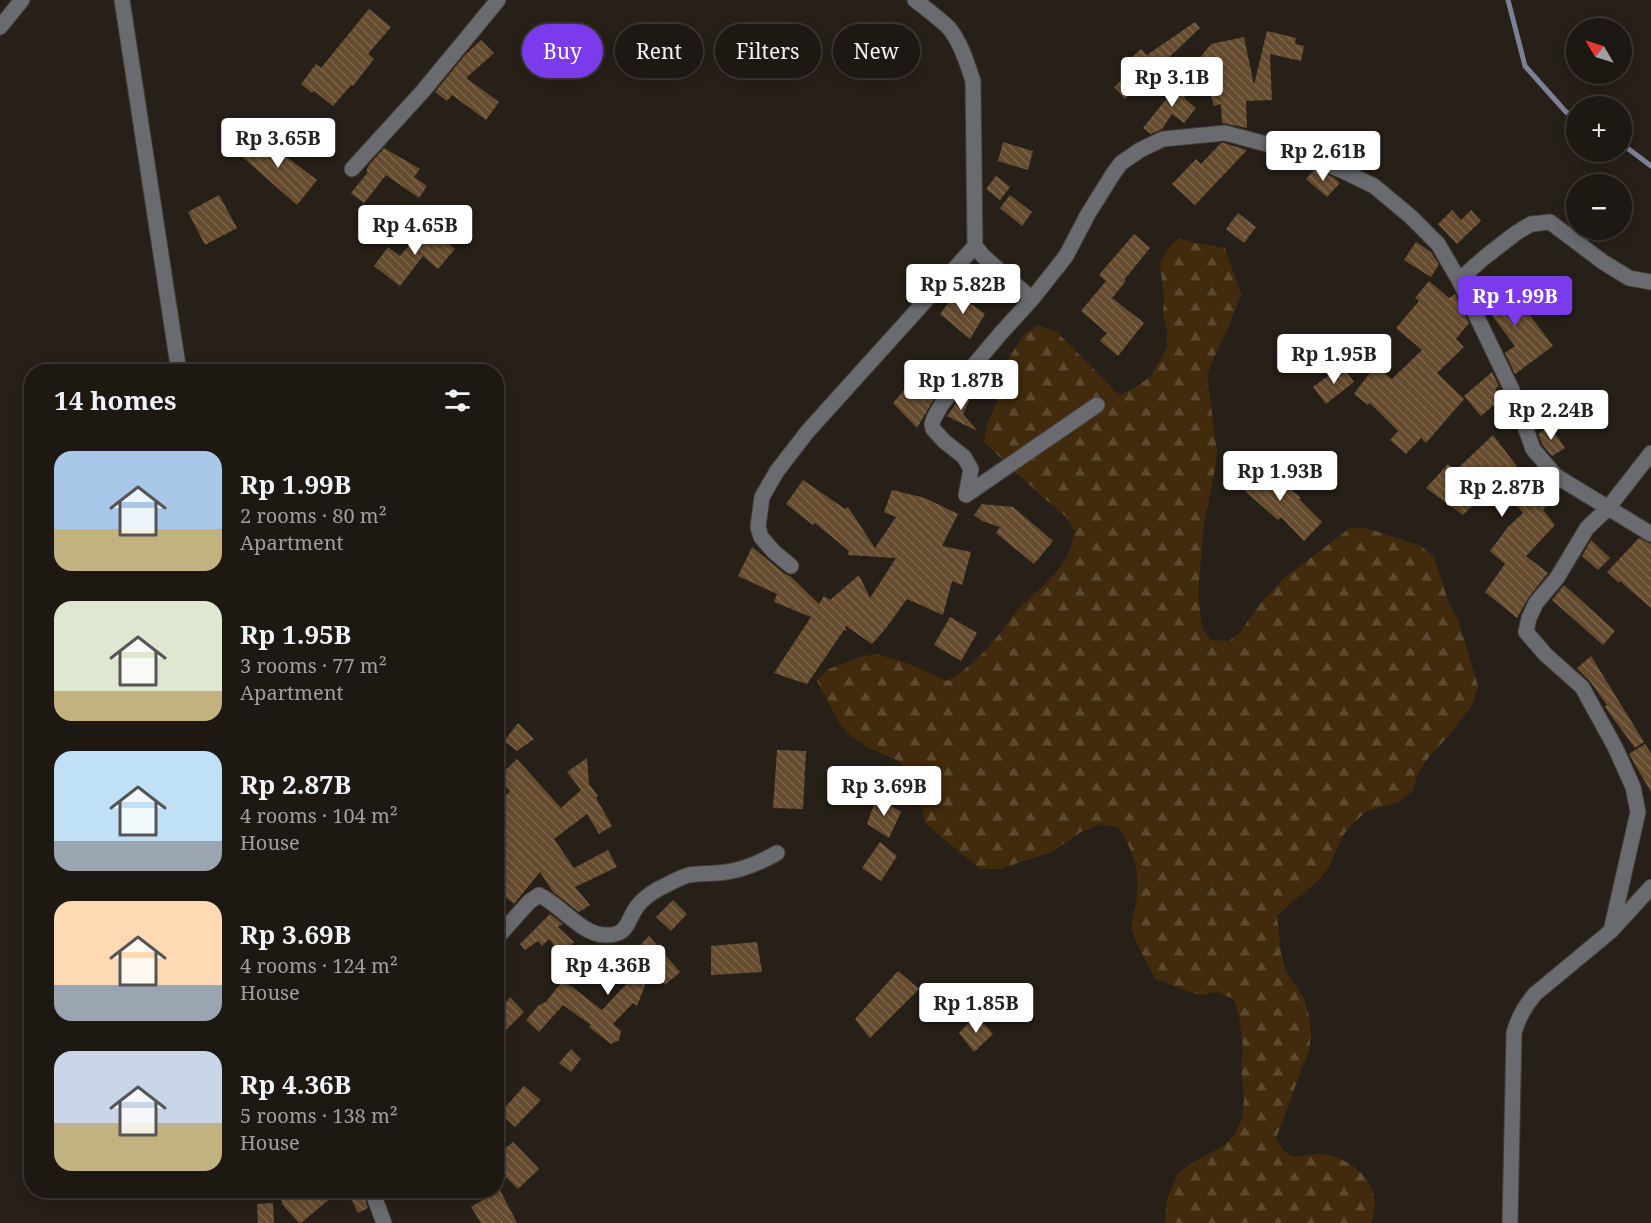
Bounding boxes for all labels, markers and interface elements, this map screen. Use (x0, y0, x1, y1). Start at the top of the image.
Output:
north arrow (1566, 18, 1632, 84)
map controls (1566, 18, 1632, 240)
chip: Buy (522, 24, 603, 78)
chip: Rent (615, 24, 703, 78)
chip: Filters (715, 24, 821, 78)
chip: New (833, 24, 920, 78)
pin: Rp 3.1B (1117, 57, 1227, 108)
text: Rp 3.1B (1135, 63, 1209, 90)
button: + (1566, 96, 1632, 162)
pin: Rp 3.65B (216, 118, 340, 169)
text: Rp 3.65B (235, 124, 321, 151)
pin: Rp 2.61B (1261, 131, 1385, 182)
text: Rp 2.61B (1280, 137, 1366, 164)
button: − (1566, 174, 1632, 240)
pin: Rp 4.65B (353, 205, 477, 256)
text: Rp 4.65B (372, 211, 458, 238)
pin: Rp 5.82B (901, 264, 1025, 315)
text: Rp 5.82B (920, 270, 1006, 297)
pin: Rp 1.99B (1453, 276, 1577, 327)
text: Rp 1.99B (1472, 282, 1558, 309)
pin: Rp 1.95B (1272, 334, 1396, 385)
text: Rp 1.95B (1291, 340, 1377, 367)
pin: Rp 1.87B (899, 360, 1023, 411)
text: Rp 1.87B (918, 366, 1004, 393)
text: 14 homes (54, 382, 176, 418)
icon: filters (441, 384, 474, 417)
pin: Rp 2.24B (1489, 390, 1613, 441)
text: Rp 2.24B (1508, 396, 1594, 423)
pin: Rp 1.93B (1218, 451, 1342, 502)
text: Rp 1.93B (1237, 457, 1323, 484)
text: Rp 1.99B (240, 466, 351, 502)
pin: Rp 2.87B (1440, 467, 1564, 518)
text: Rp 2.87B (1459, 473, 1545, 500)
icon: home (102, 475, 174, 547)
text: 2 rooms · 80 m² (240, 502, 387, 529)
text: Apartment (240, 529, 344, 556)
text: Rp 1.95B (240, 616, 351, 652)
icon: home (102, 625, 174, 697)
text: 3 rooms · 77 m² (240, 652, 387, 679)
text: Apartment (240, 679, 344, 706)
text: Rp 2.87B (240, 766, 351, 802)
pin: Rp 3.69B (822, 766, 946, 817)
text: Rp 3.69B (841, 772, 927, 799)
icon: home (102, 775, 174, 847)
text: 4 rooms · 104 m² (240, 802, 398, 829)
text: House (240, 829, 300, 856)
text: Rp 3.69B (240, 916, 351, 952)
icon: home (102, 925, 174, 997)
pin: Rp 4.36B (546, 945, 670, 996)
text: Rp 4.36B (565, 951, 651, 978)
text: 4 rooms · 124 m² (240, 952, 398, 979)
text: House (240, 979, 300, 1006)
pin: Rp 1.85B (914, 983, 1038, 1034)
text: Rp 1.85B (933, 989, 1019, 1016)
text: Rp 4.36B (240, 1066, 351, 1102)
icon: home (102, 1075, 174, 1147)
text: 5 rooms · 138 m² (240, 1102, 398, 1129)
text: House (240, 1129, 300, 1156)

